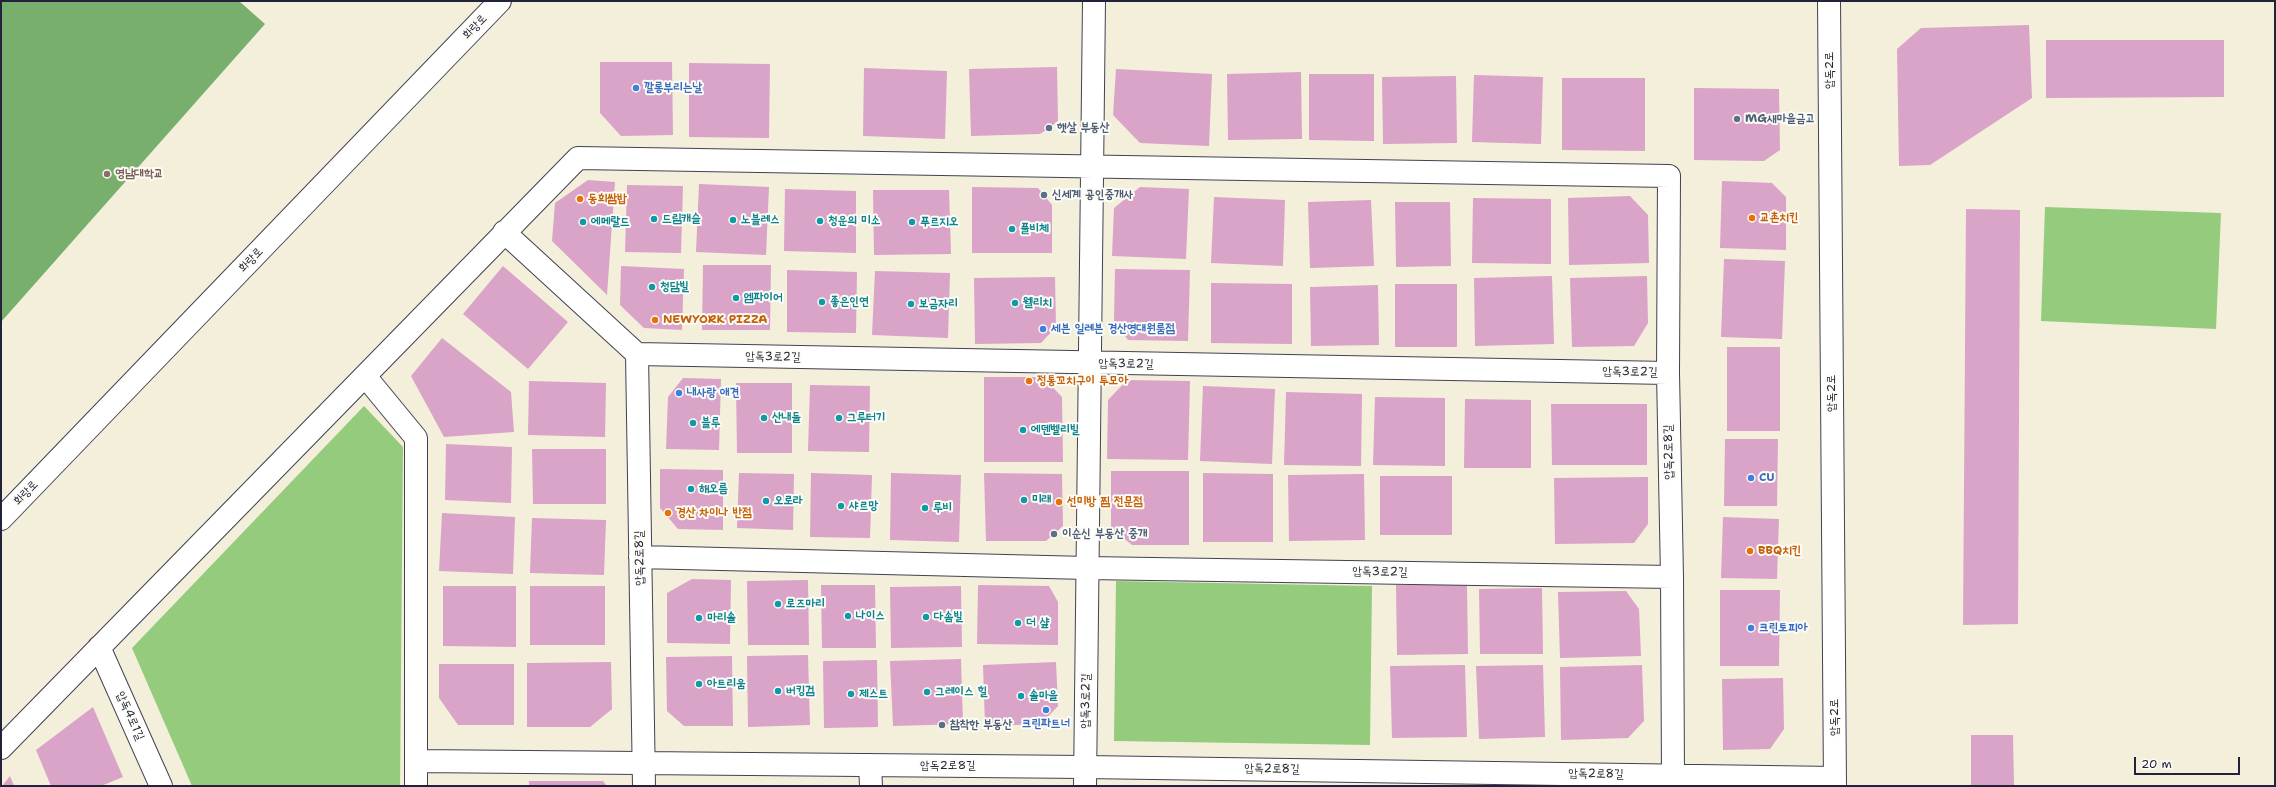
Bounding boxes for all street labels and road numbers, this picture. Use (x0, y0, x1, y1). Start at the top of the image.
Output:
street label: 화랑로 (460, 12, 490, 42)
street label: 압독2로 (1823, 51, 1837, 89)
street label: 화랑로 (236, 245, 266, 275)
street label: 압독3로2길 (745, 349, 801, 365)
street label: 압독3로2길 (1098, 356, 1154, 372)
street label: 압독3로2길 (1602, 364, 1658, 380)
street label: 압독2로 (1825, 374, 1839, 412)
street label: 압독2로8길 (1661, 424, 1677, 480)
street label: 화랑로 (11, 478, 41, 508)
street label: 압독2로8길 (632, 530, 648, 586)
street label: 압독3로2길 (1352, 564, 1408, 580)
street label: 압독3로2길 (1078, 673, 1094, 729)
street label: 압독4로1길 (113, 689, 147, 743)
street label: 압독2로 (1828, 698, 1842, 736)
street label: 압독2로8길 (920, 759, 976, 773)
street label: 압독2로8길 (1244, 761, 1300, 777)
street label: 압독2로8길 (1568, 766, 1624, 782)

